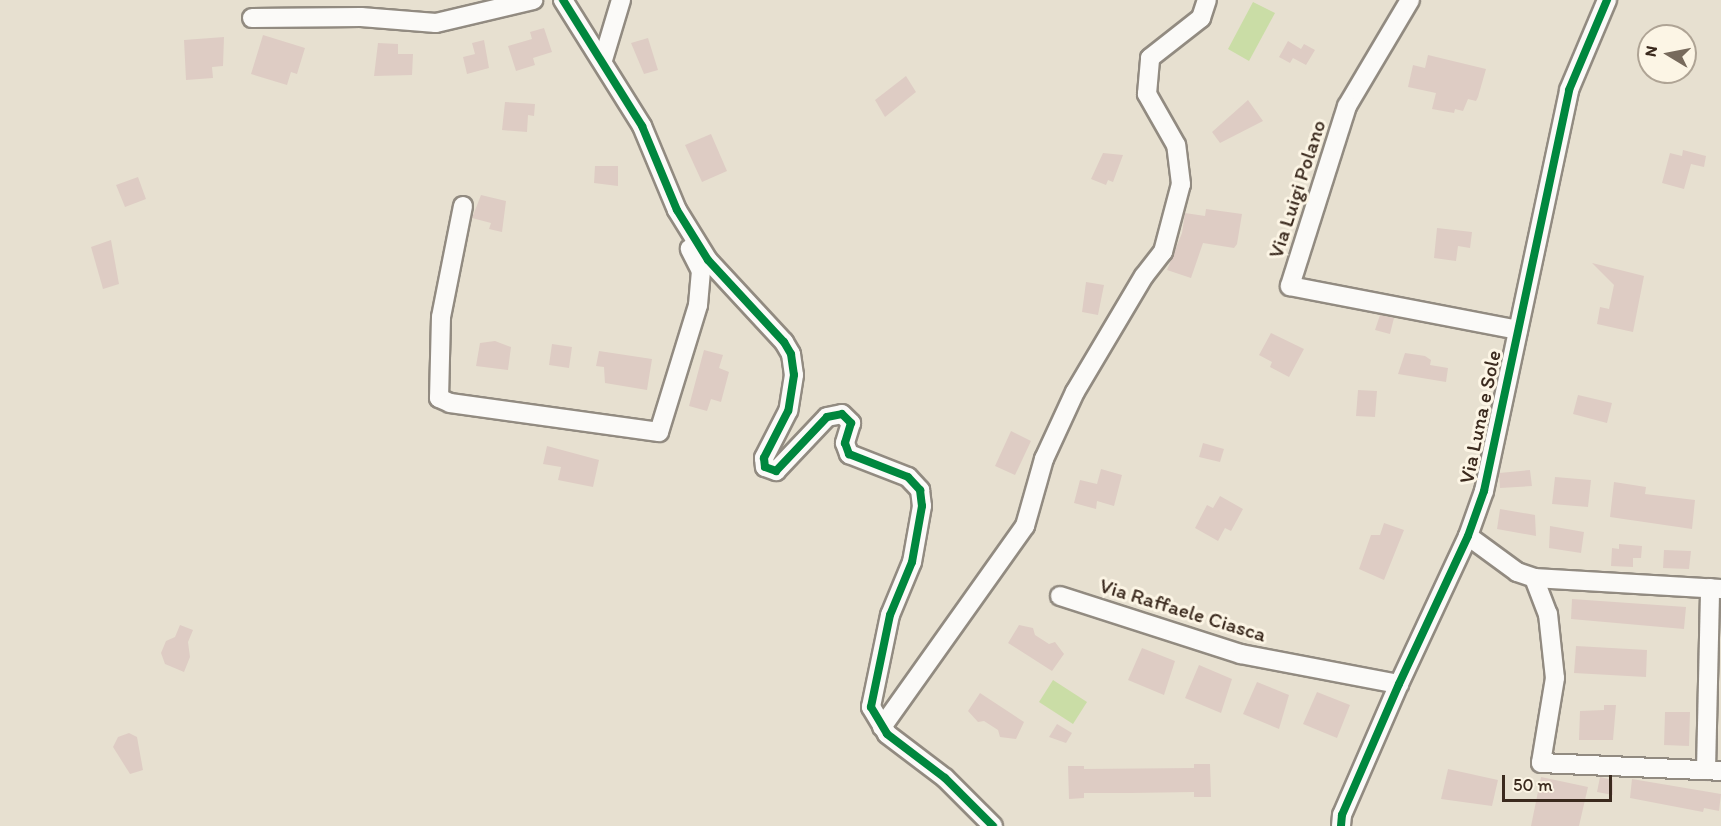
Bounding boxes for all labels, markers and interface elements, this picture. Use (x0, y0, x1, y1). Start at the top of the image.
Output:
north arrow (1637, 24, 1697, 84)
text: N (1640, 44, 1661, 58)
street label: Via Luigi Polano (1263, 118, 1331, 260)
street label: Via Luna e Sole (1454, 348, 1506, 486)
street label: Via Raffaele Ciasca (1097, 573, 1269, 647)
scale bar (1505, 763, 1614, 801)
text: 50 m (1513, 774, 1553, 796)

